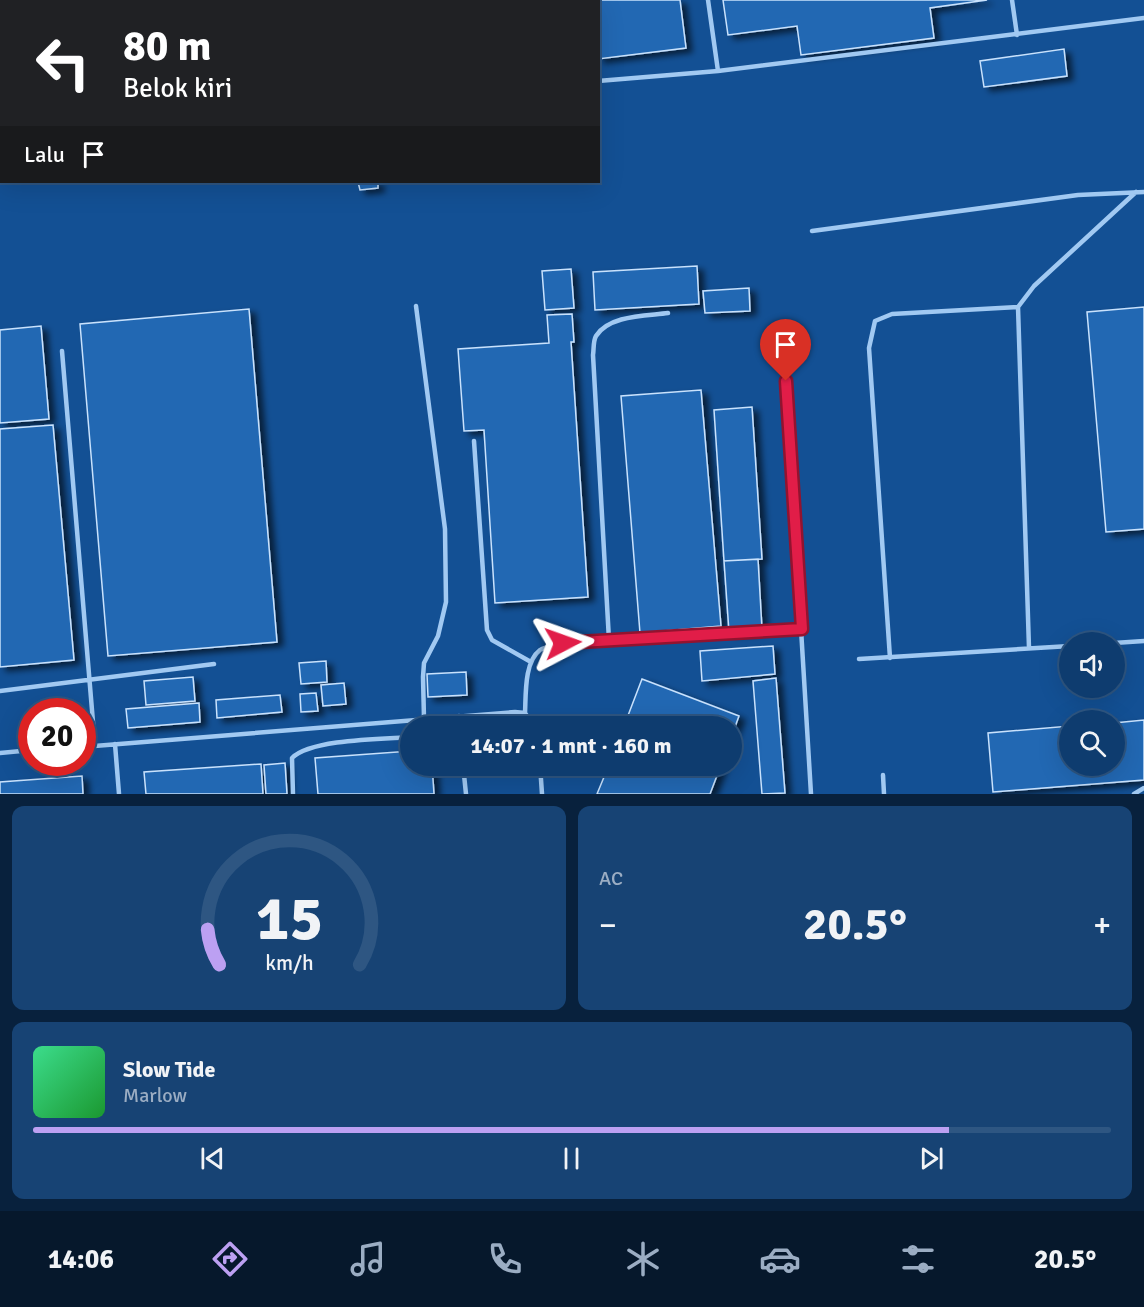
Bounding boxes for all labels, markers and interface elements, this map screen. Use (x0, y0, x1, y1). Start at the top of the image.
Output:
text: 80 m (123, 21, 212, 72)
icon: left (24, 24, 102, 102)
text: Belok kiri (123, 72, 232, 105)
icon: arrive (77, 138, 110, 171)
text: Lalu (24, 141, 65, 168)
pin (760, 319, 811, 381)
icon: arrive (769, 328, 802, 361)
position arrow (531, 611, 595, 675)
map controls (1059, 632, 1125, 776)
button: sound (1059, 632, 1125, 698)
speed limit sign: 20 (18, 698, 96, 776)
button: search (1059, 710, 1125, 776)
text: 14:07 · 1 mnt · 160 m (471, 732, 671, 759)
text: AC (599, 866, 623, 891)
text: 15 (255, 880, 323, 957)
text: 20.5° (803, 897, 907, 952)
text: − (599, 905, 617, 946)
text: + (1093, 905, 1111, 946)
text: km/h (265, 950, 313, 976)
text: Slow Tide (123, 1056, 215, 1083)
text: Marlow (123, 1083, 187, 1108)
icon: previous (196, 1142, 229, 1175)
icon: pause (555, 1142, 588, 1175)
icon: next (915, 1142, 948, 1175)
icon: directions (209, 1238, 251, 1280)
icon: music (347, 1238, 389, 1280)
icon: phone (484, 1238, 526, 1280)
icon: climate (622, 1238, 664, 1280)
icon: car (759, 1238, 801, 1280)
icon: filters (897, 1238, 939, 1280)
text: 14:06 (48, 1243, 114, 1276)
text: 20.5° (1034, 1243, 1096, 1276)

